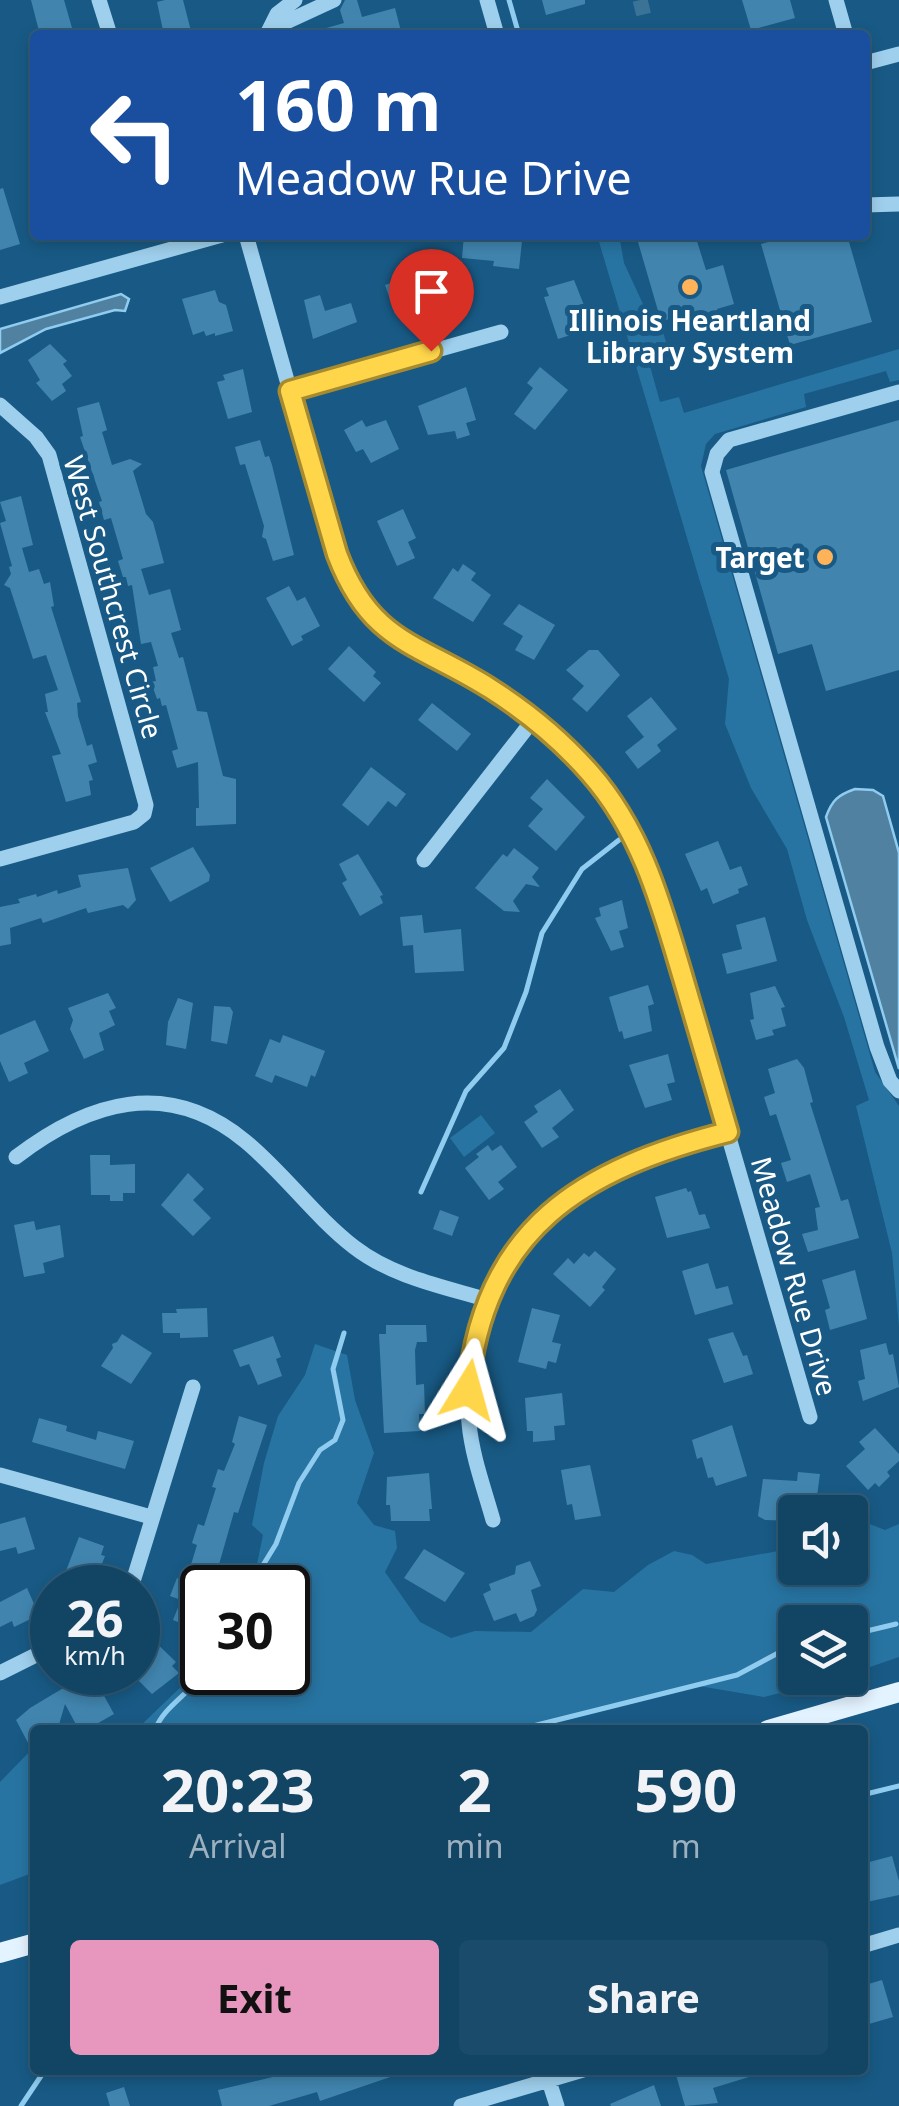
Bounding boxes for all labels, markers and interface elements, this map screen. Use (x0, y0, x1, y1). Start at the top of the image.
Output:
text: 160 m (235, 56, 442, 152)
icon: left (70, 70, 200, 200)
text: Meadow Rue Drive (235, 147, 632, 208)
pin (389, 249, 474, 352)
icon: arrive (404, 264, 459, 319)
marker: Illinois Heartland Library System (679, 276, 701, 298)
place label: Illinois Heartland Library System (569, 301, 811, 371)
street label: West Southcrest Circle (55, 451, 173, 743)
place label: Target (716, 538, 805, 576)
marker: Target (814, 546, 836, 568)
street label: Meadow Rue Drive (743, 1152, 847, 1400)
position arrow (416, 1338, 520, 1442)
map controls (778, 1495, 868, 1695)
button: sound (778, 1495, 868, 1585)
speed limit sign: 30 (180, 1565, 310, 1695)
text: 26 (66, 1584, 124, 1652)
button: layers (778, 1605, 868, 1695)
text: km/h (64, 1638, 126, 1672)
text: 20:23 (161, 1748, 315, 1830)
text: 2 (457, 1748, 492, 1830)
text: 590 (634, 1748, 737, 1830)
text: Arrival (189, 1824, 287, 1867)
text: min (446, 1824, 504, 1867)
text: m (671, 1824, 701, 1867)
button: Exit (70, 1940, 439, 2055)
button: Share (459, 1940, 828, 2055)

